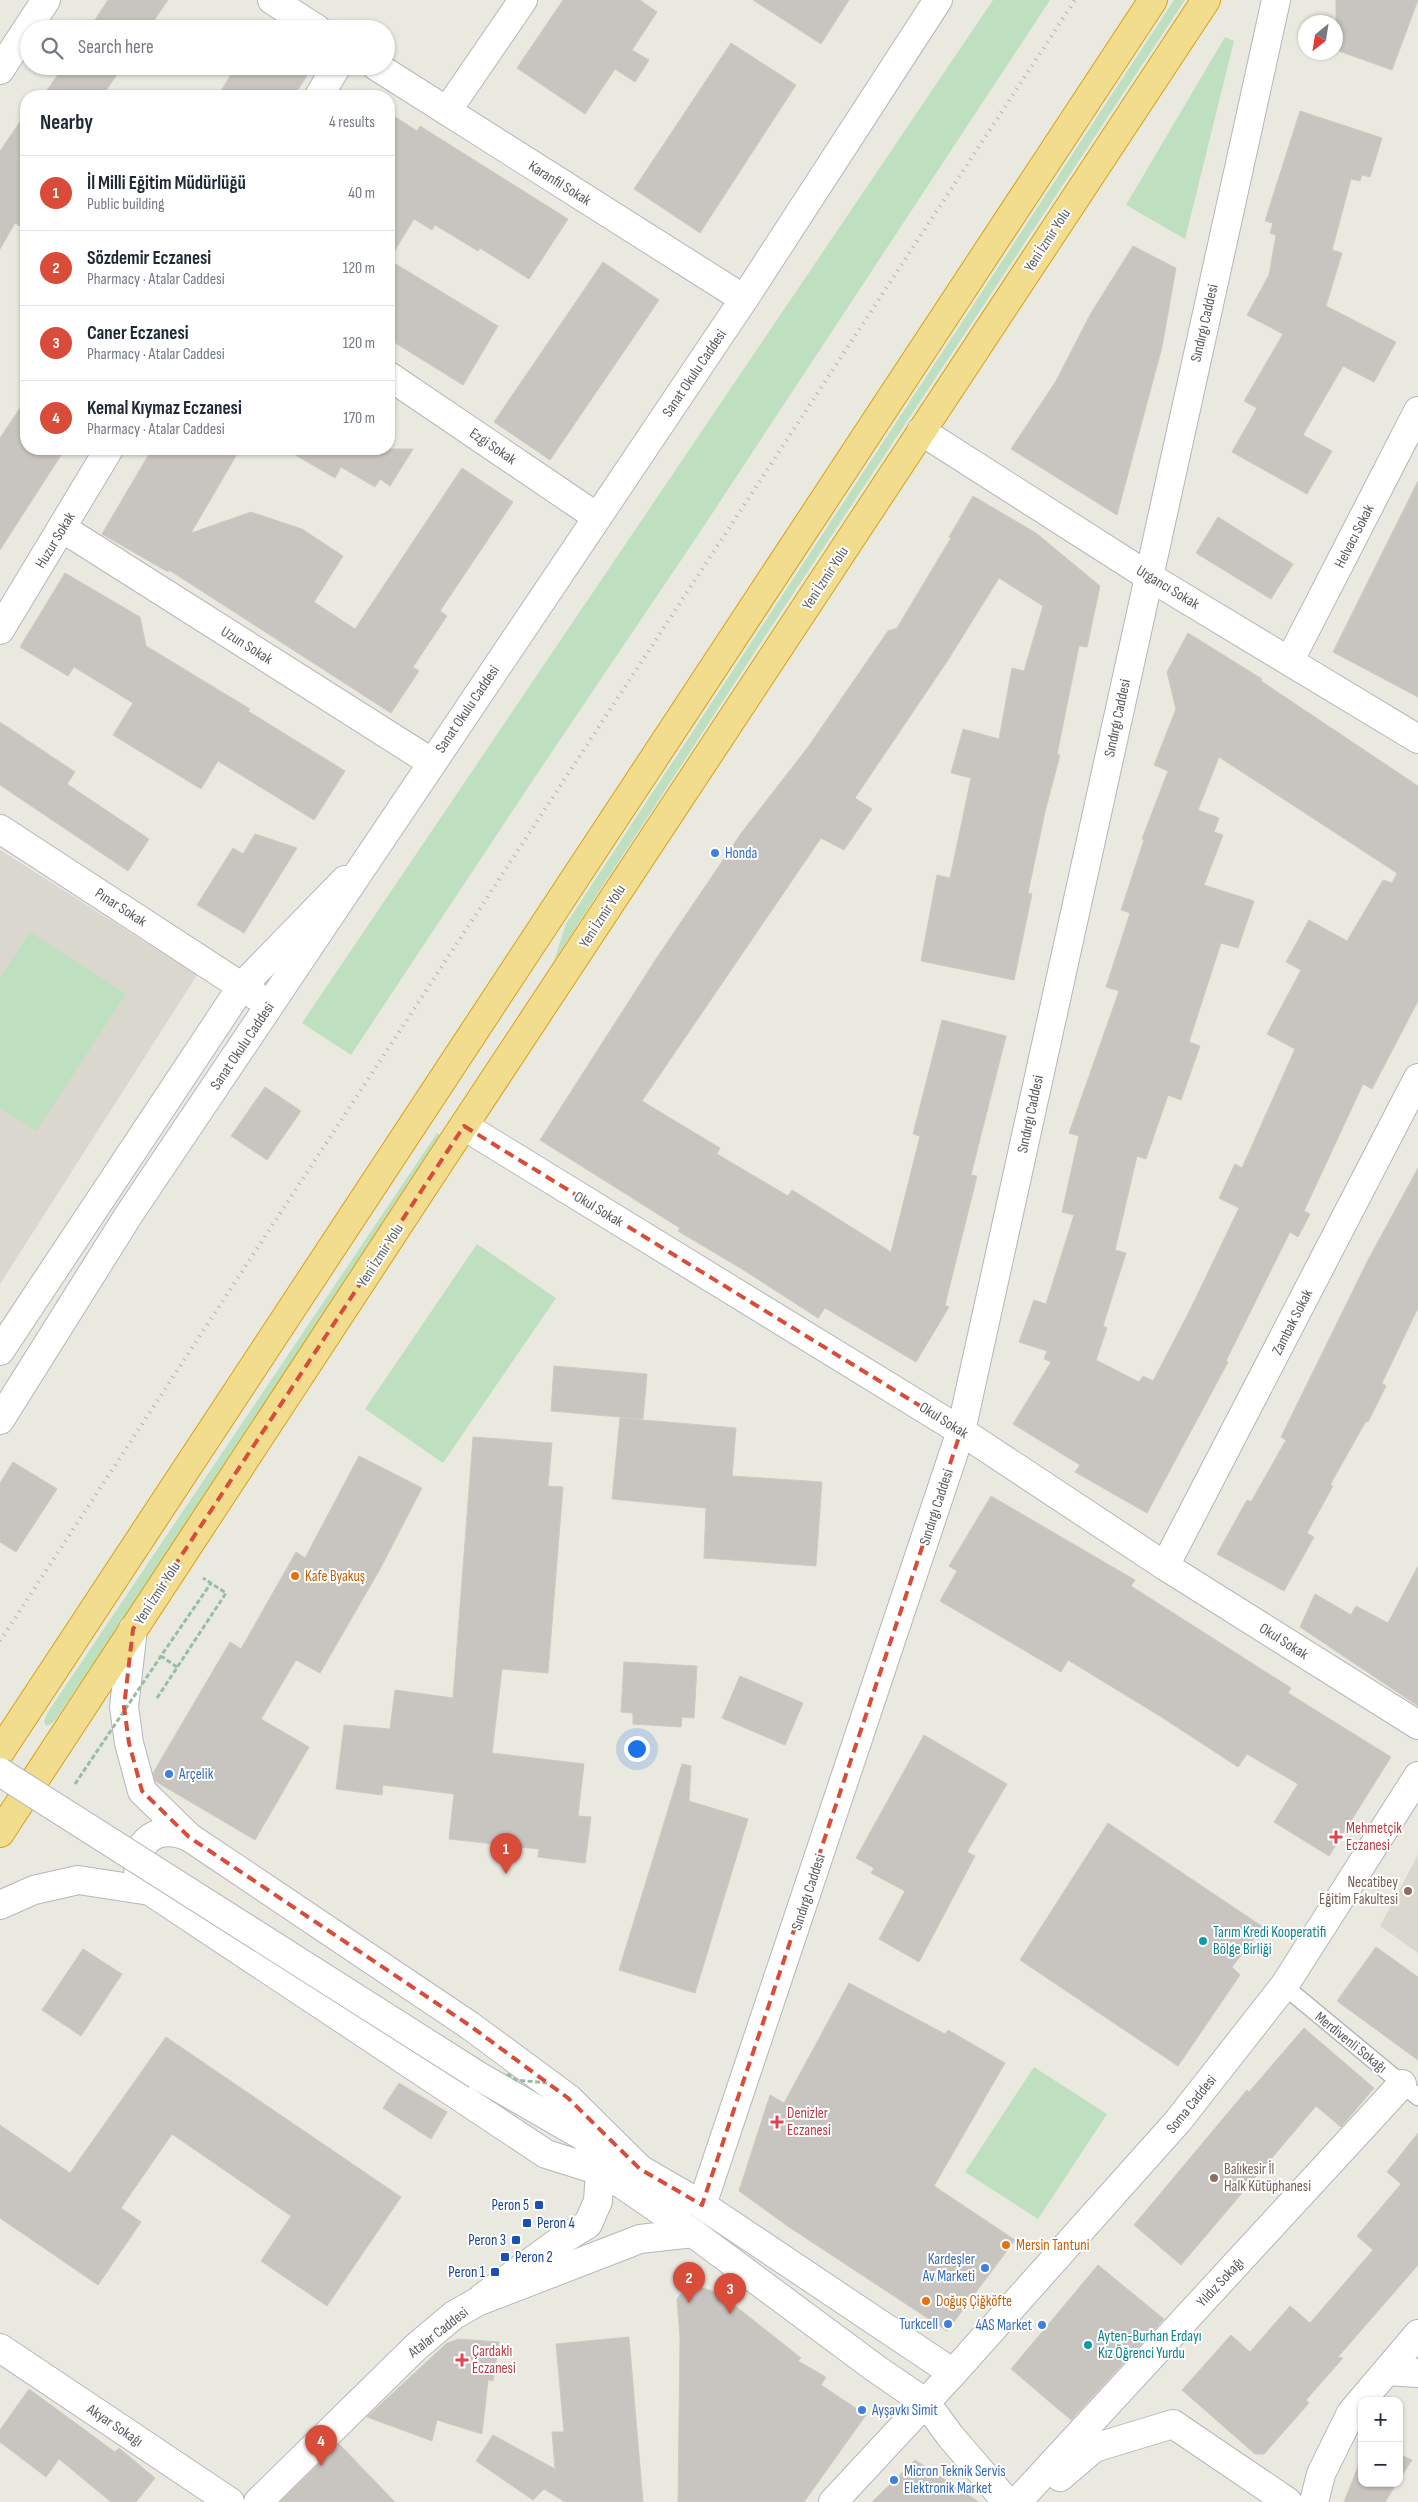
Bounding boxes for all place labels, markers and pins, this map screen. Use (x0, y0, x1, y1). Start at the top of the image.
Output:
place label: Honda (725, 844, 758, 863)
marker: Honda (709, 847, 721, 859)
place label: Kafe Byakuş (305, 1567, 365, 1586)
marker: Kafe Byakuş (289, 1570, 301, 1582)
place label: Arçelik (178, 1765, 214, 1784)
marker: Arçelik (163, 1768, 175, 1780)
place label: Mehmetçik Eczanesi (1346, 1819, 1402, 1855)
marker: Mehmetçik Eczanesi (1330, 1831, 1342, 1843)
pin: 1 (490, 1833, 522, 1874)
place label: Necatibey Eğitim Fakultesi (1319, 1873, 1398, 1909)
marker: Necatibey Eğitim Fakultesi (1402, 1885, 1414, 1897)
place label: Tarım Kredi Kooperatifi Bölge Birliği (1213, 1923, 1326, 1959)
marker: Tarım Kredi Kooperatifi Bölge Birliği (1197, 1935, 1209, 1947)
place label: Denizler Eczanesi (787, 2104, 831, 2140)
marker: Denizler Eczanesi (771, 2116, 783, 2128)
place label: Balıkesir İl Halk Kütüphanesi (1224, 2160, 1311, 2196)
marker: Balıkesir İl Halk Kütüphanesi (1208, 2172, 1220, 2184)
place label: Peron 5 (492, 2196, 529, 2215)
marker: Peron 5 (533, 2199, 545, 2211)
place label: Peron 4 (537, 2214, 575, 2233)
marker: Peron 4 (521, 2217, 533, 2229)
place label: Peron 3 (468, 2231, 506, 2250)
marker: Peron 3 (510, 2234, 522, 2246)
place label: Mersin Tantuni (1016, 2236, 1090, 2255)
marker: Mersin Tantuni (1000, 2239, 1012, 2251)
place label: Peron 2 (515, 2248, 553, 2267)
place label: Kardeşler Av Marketi (922, 2250, 976, 2286)
marker: Peron 2 (499, 2251, 511, 2263)
pin: 2 (673, 2262, 705, 2303)
marker: Kardeşler Av Marketi (979, 2262, 991, 2274)
place label: Peron 1 (448, 2263, 486, 2282)
marker: Peron 1 (489, 2266, 501, 2278)
pin: 3 (714, 2273, 746, 2314)
place label: Doğuş Çiğköfte (936, 2292, 1012, 2311)
marker: Doğuş Çiğköfte (920, 2295, 932, 2307)
place label: Turkcell (899, 2315, 938, 2334)
place label: 4AS Market (975, 2316, 1032, 2335)
marker: Turkcell (942, 2318, 954, 2330)
marker: 4AS Market (1036, 2319, 1048, 2331)
place label: Ayten-Burhan Erdayı Kız Öğrenci Yurdu (1097, 2327, 1202, 2363)
marker: Ayten-Burhan Erdayı Kız Öğrenci Yurdu (1082, 2339, 1094, 2351)
place label: Çardaklı Eczanesi (472, 2342, 516, 2378)
marker: Çardaklı Eczanesi (456, 2354, 468, 2366)
place label: Ayşavkı Simit (871, 2401, 938, 2420)
marker: Ayşavkı Simit (856, 2404, 868, 2416)
pin: 4 (305, 2425, 337, 2466)
place label: Micron Teknik Servis Elektronik Market (904, 2462, 1006, 2498)
marker: Micron Teknik Servis Elektronik Market (888, 2474, 900, 2486)

